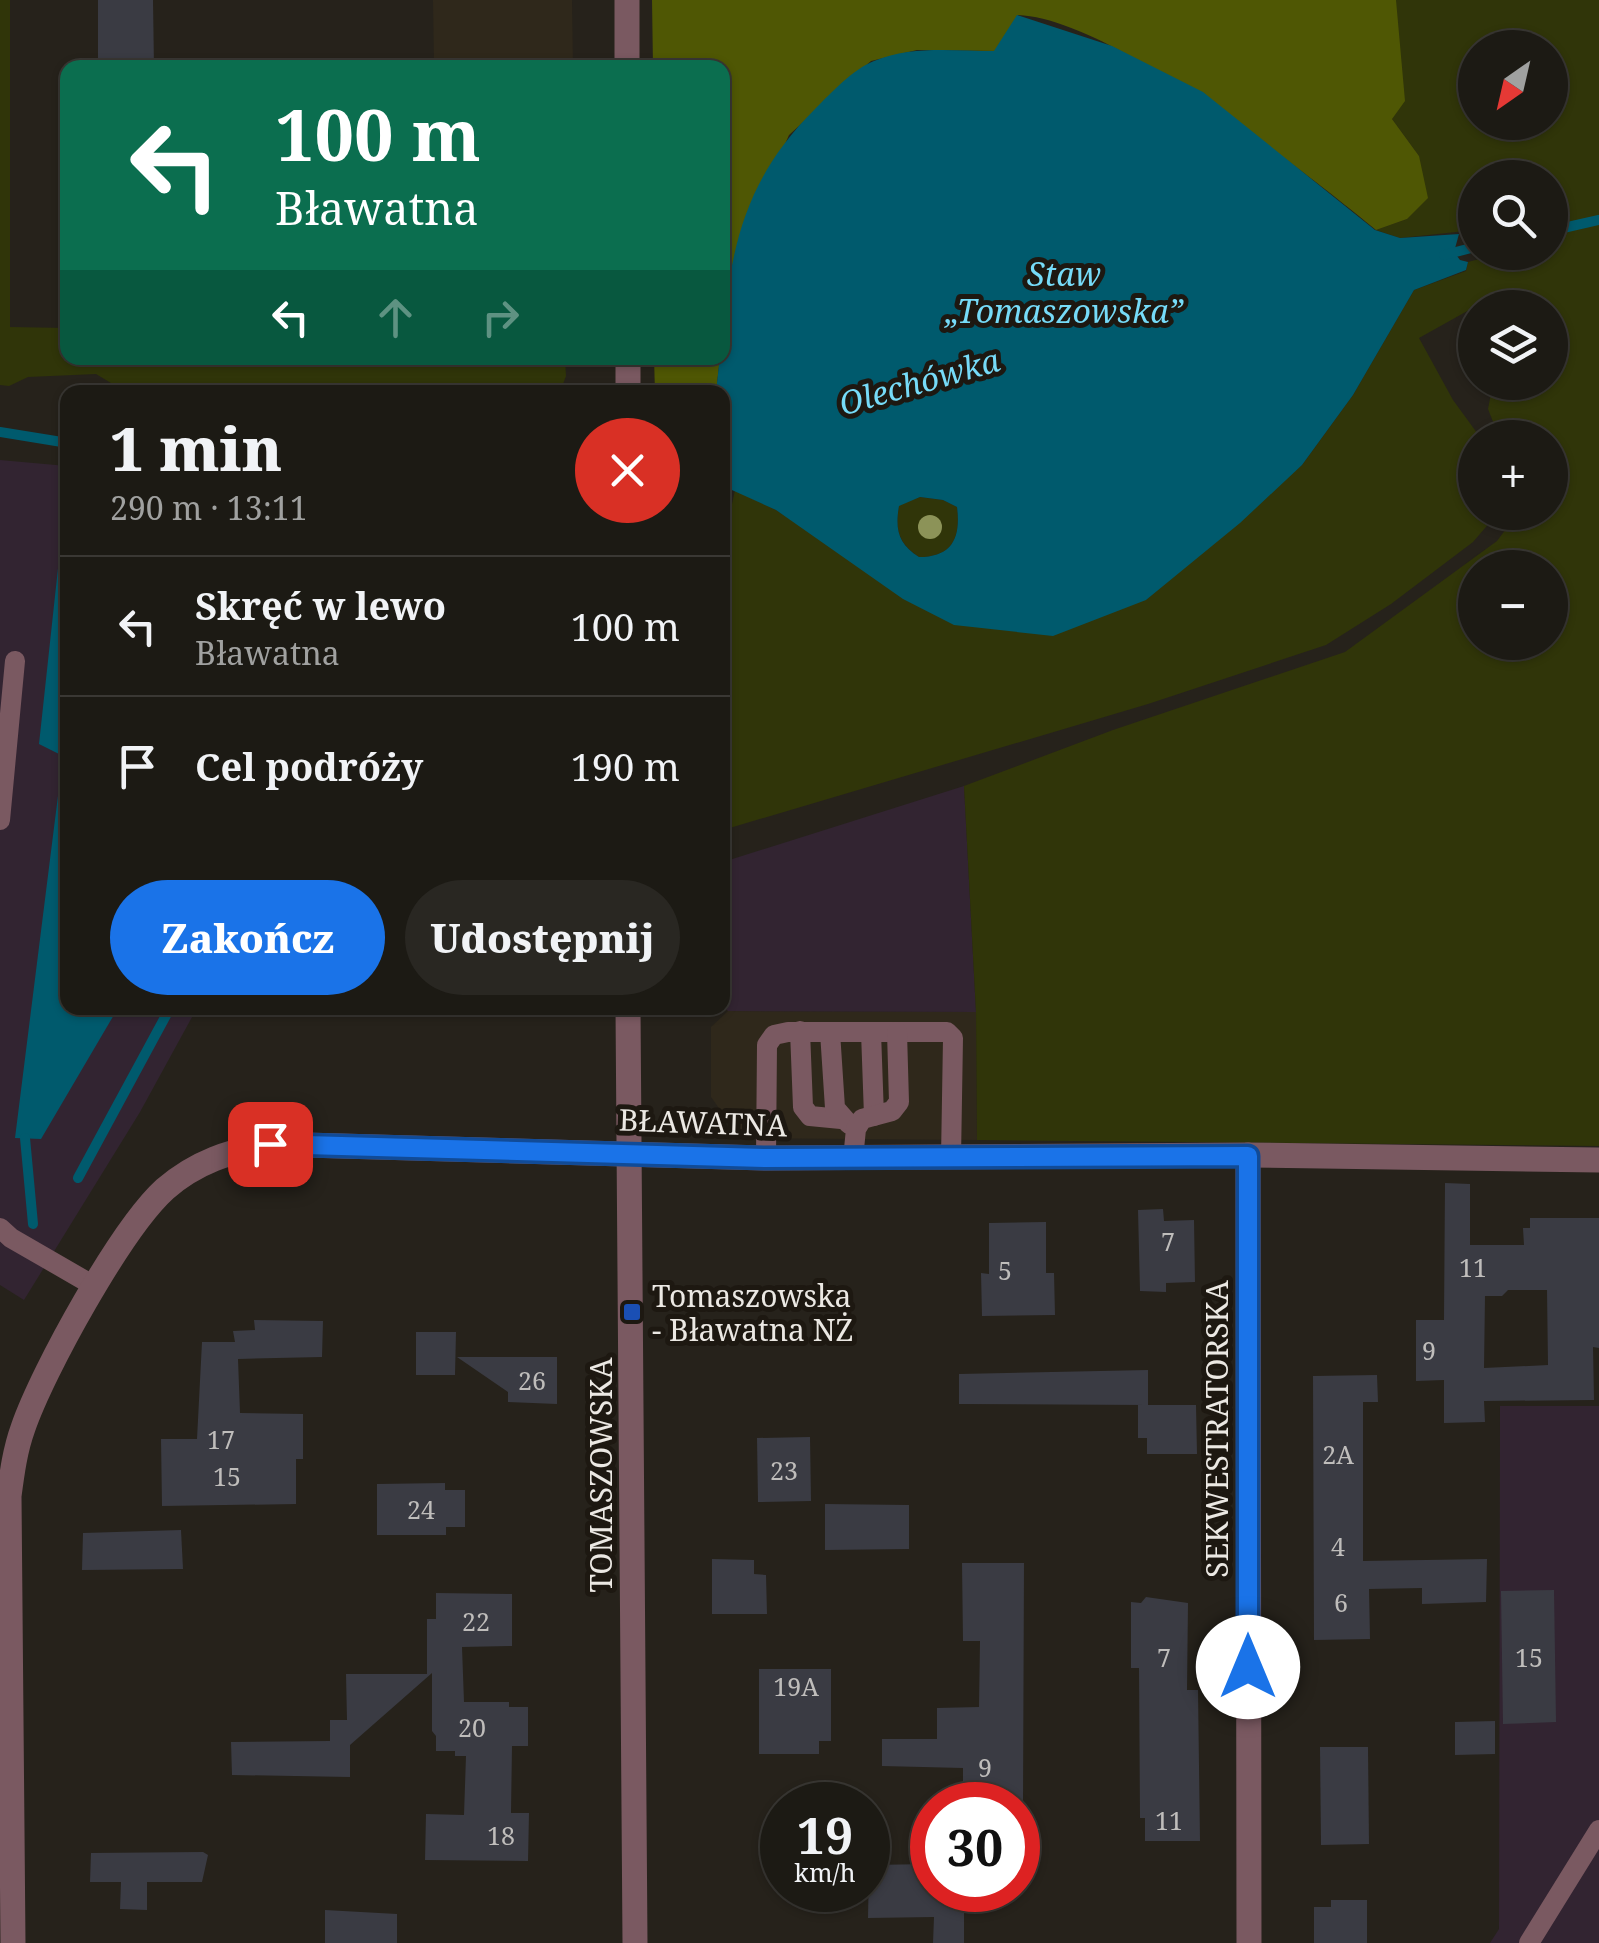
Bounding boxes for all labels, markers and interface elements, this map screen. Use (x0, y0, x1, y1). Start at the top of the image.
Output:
north arrow (1458, 30, 1568, 140)
map controls (1458, 30, 1568, 660)
text: 100 m (275, 86, 481, 182)
icon: left (110, 100, 240, 230)
button: search (1458, 160, 1568, 270)
text: Bławatna (275, 177, 479, 238)
water label: Staw „Tomaszowska” (944, 252, 1184, 332)
icon: left (263, 290, 318, 345)
icon: ahead (368, 290, 423, 345)
icon: right (473, 290, 528, 345)
button: layers (1458, 290, 1568, 400)
water label: Olechówka (834, 337, 1005, 424)
text: 1 min (110, 407, 282, 489)
button: close (575, 418, 680, 523)
button: + (1458, 420, 1568, 530)
text: 290 m · 13:11 (110, 486, 308, 529)
button: − (1458, 550, 1568, 660)
text: Skręć w lewo (195, 579, 446, 631)
icon: left (110, 599, 165, 654)
text: 100 m (570, 600, 680, 652)
text: Bławatna (195, 631, 340, 674)
icon: arrive (110, 739, 165, 794)
text: Cel podróży (195, 740, 423, 792)
text: 190 m (570, 740, 680, 792)
button: Zakończ (110, 880, 385, 995)
button: Udostępnij (405, 880, 680, 995)
street label: BŁAWATNA (618, 1099, 789, 1145)
pin (228, 1102, 313, 1187)
icon: arrive (243, 1117, 298, 1172)
house number: 7 (1161, 1224, 1175, 1258)
house number: 11 (1459, 1250, 1487, 1284)
house number: 5 (998, 1253, 1012, 1287)
place label: Tomaszowska - Bławatna NŻ (652, 1275, 853, 1350)
street label: SEKWESTRATORSKA (1196, 1279, 1237, 1578)
marker: Tomaszowska - Bławatna NŻ (621, 1301, 643, 1323)
house number: 9 (1422, 1333, 1436, 1367)
street label: TOMASZOWSKA (580, 1357, 621, 1592)
house number: 26 (518, 1363, 546, 1397)
house number: 17 (207, 1422, 235, 1456)
house number: 2A (1322, 1437, 1354, 1471)
house number: 23 (770, 1453, 798, 1487)
house number: 15 (213, 1459, 241, 1493)
house number: 24 (407, 1492, 435, 1526)
house number: 4 (1331, 1529, 1345, 1563)
house number: 6 (1334, 1585, 1348, 1619)
house number: 22 (462, 1604, 490, 1638)
position arrow (1196, 1615, 1300, 1719)
house number: 7 (1157, 1640, 1171, 1674)
house number: 15 (1515, 1640, 1543, 1674)
house number: 19A (773, 1669, 819, 1703)
house number: 20 (458, 1710, 486, 1744)
house number: 9 (978, 1750, 992, 1784)
speed limit sign: 30 (910, 1782, 1040, 1912)
text: 19 (797, 1801, 853, 1869)
house number: 11 (1155, 1803, 1183, 1837)
house number: 18 (487, 1818, 515, 1852)
text: km/h (794, 1855, 856, 1889)

